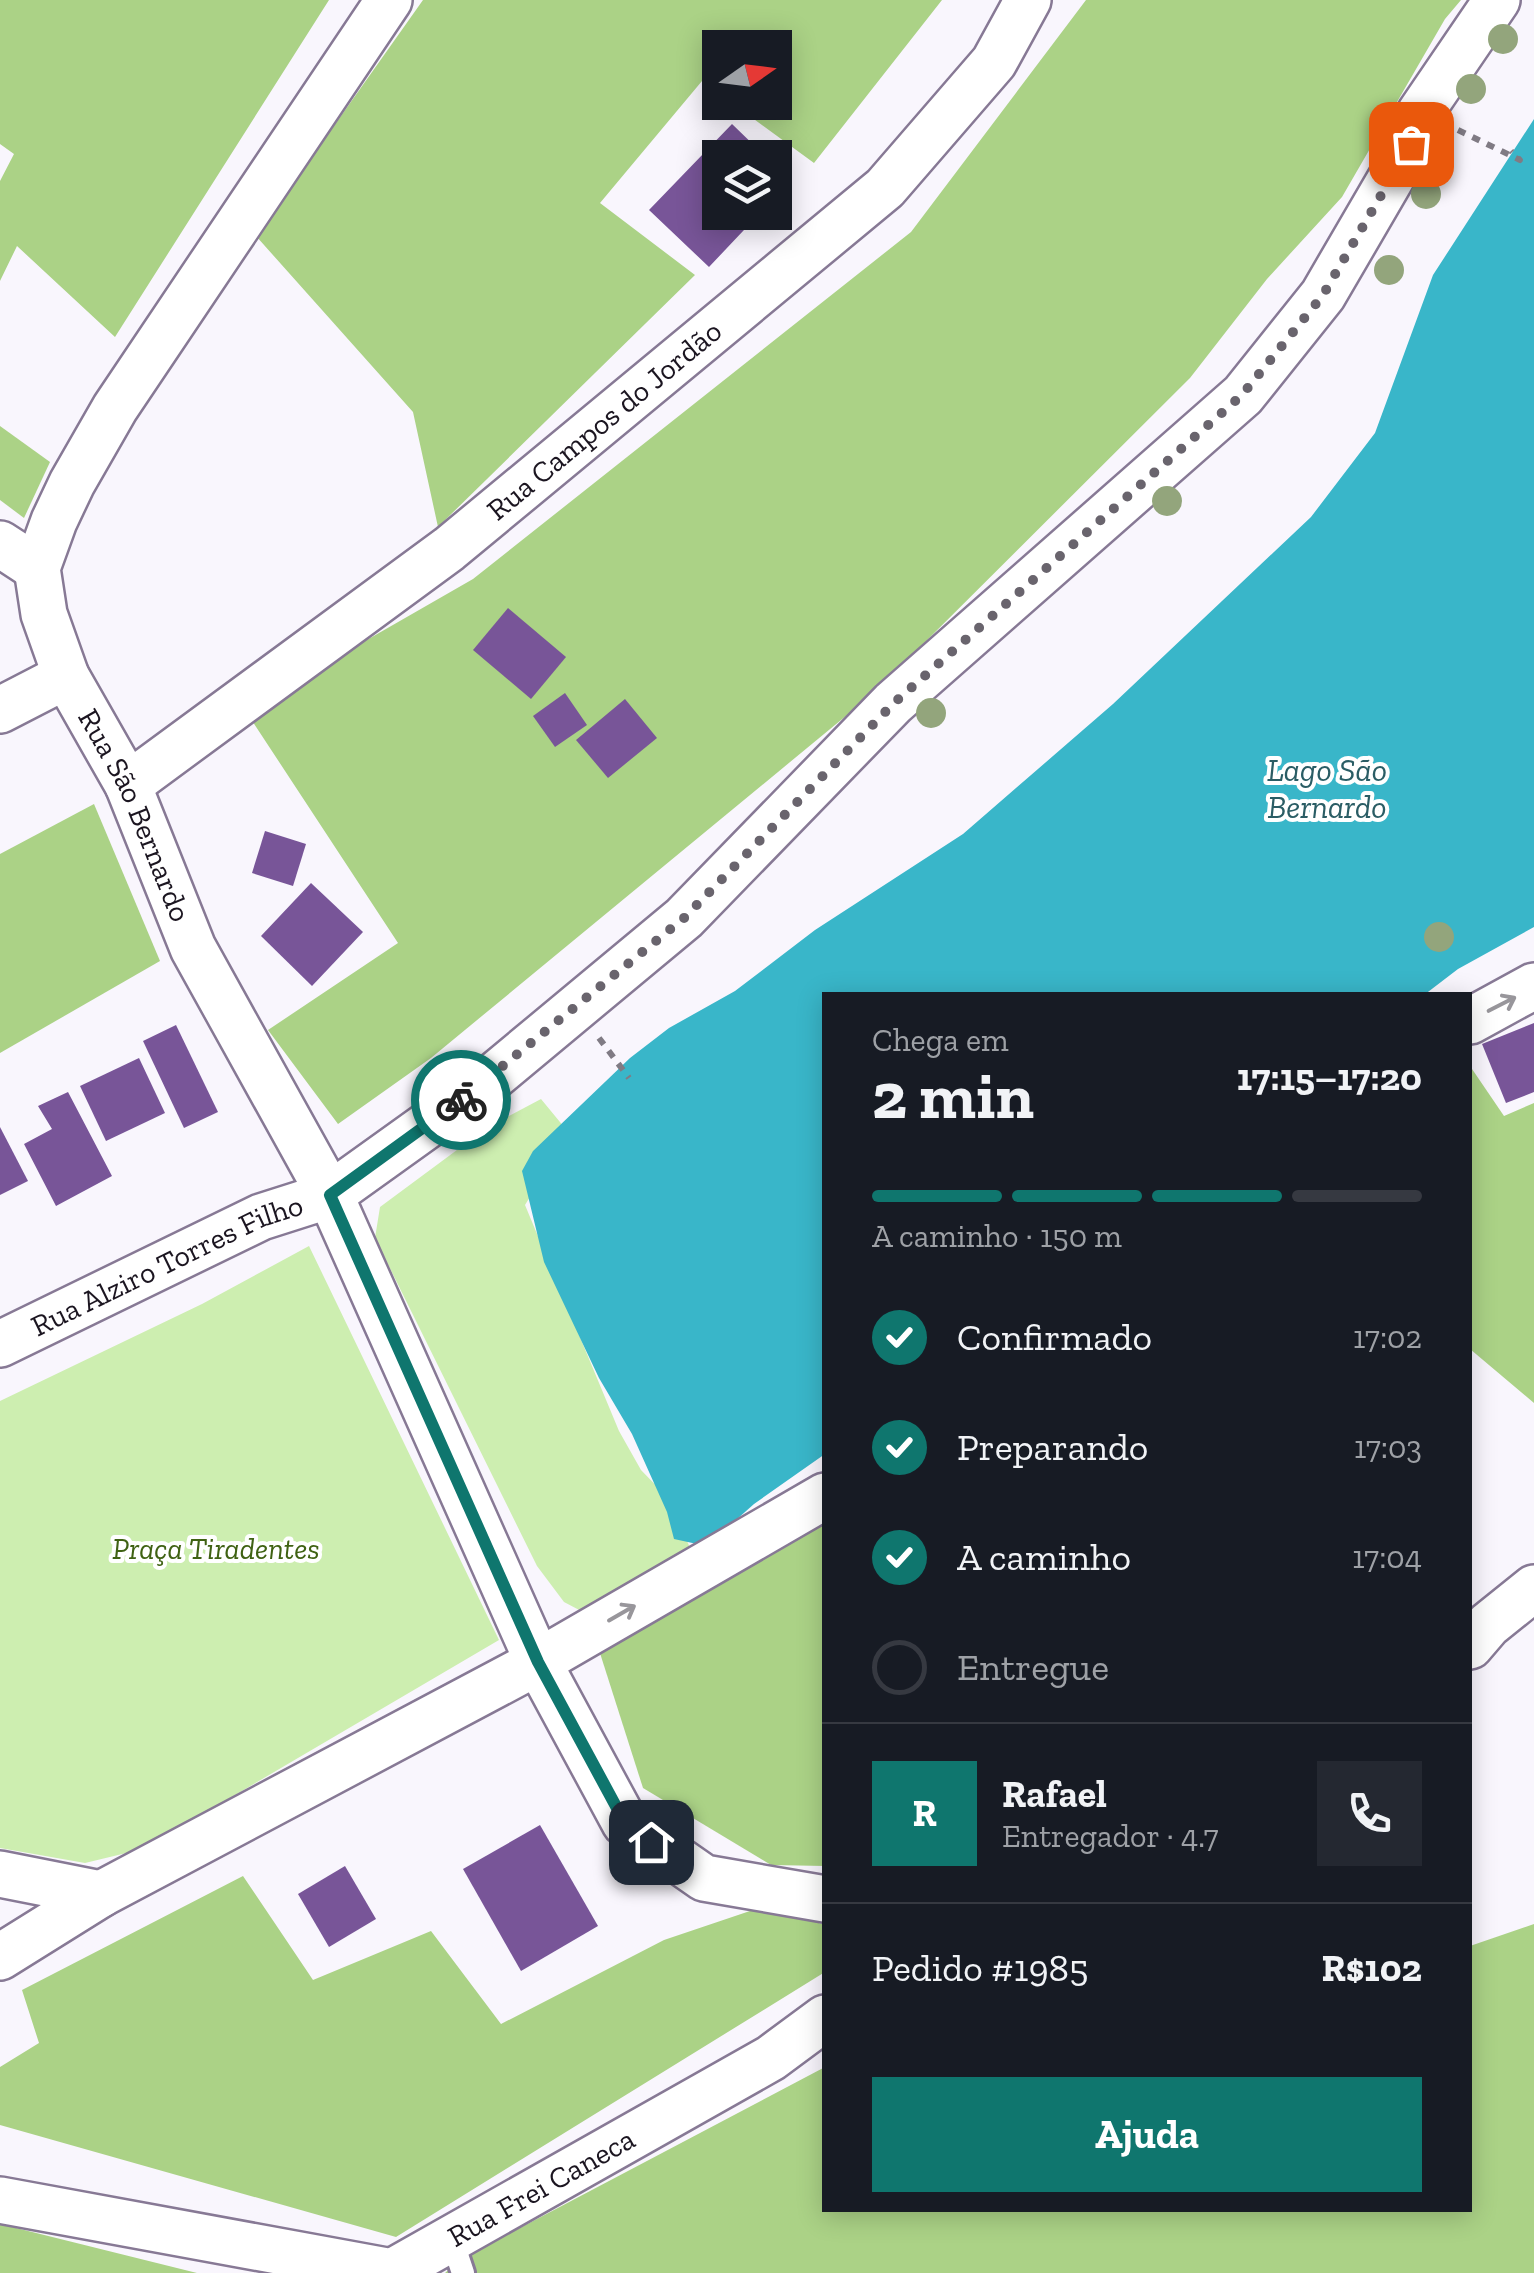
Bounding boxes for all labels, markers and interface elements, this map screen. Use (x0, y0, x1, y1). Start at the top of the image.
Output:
north arrow (702, 30, 792, 120)
map controls (702, 30, 792, 230)
pin (1369, 102, 1454, 187)
icon: bag (1384, 117, 1439, 172)
button: layers (702, 140, 792, 230)
street label: Rua Campos do Jordão (480, 313, 729, 528)
street label: Rua São Bernardo (70, 702, 199, 927)
water label: Lago São Bernardo (1267, 751, 1387, 826)
one-way arrow (1487, 994, 1517, 1013)
text: Chega em (872, 1021, 1009, 1059)
courier (411, 1050, 511, 1150)
text: 17:15–17:20 (1237, 1054, 1422, 1100)
text: 2 min (872, 1057, 1034, 1135)
icon: bike (434, 1073, 489, 1128)
street label: Rua Alziro Torres Filho (25, 1187, 307, 1344)
text: A caminho · 150 m (872, 1217, 1122, 1255)
icon: check (872, 1310, 927, 1365)
text: Confirmado (957, 1314, 1152, 1360)
text: 17:02 (1353, 1318, 1422, 1356)
icon: check (872, 1420, 927, 1475)
text: Preparando (957, 1424, 1148, 1470)
text: 17:03 (1354, 1428, 1422, 1466)
icon: check (872, 1530, 927, 1585)
park label: Praça Tiradentes (112, 1531, 320, 1567)
text: A caminho (957, 1534, 1131, 1580)
text: 17:04 (1352, 1538, 1422, 1576)
one-way arrow (607, 1603, 636, 1623)
text: Entregue (957, 1644, 1109, 1690)
button: phone (1317, 1761, 1422, 1866)
text: Rafael (1002, 1771, 1107, 1817)
text: R (912, 1790, 937, 1836)
pin (609, 1800, 694, 1885)
icon: home (624, 1815, 679, 1870)
text: Entregador · 4.7 (1002, 1817, 1218, 1855)
text: Pedido #1985 (872, 1945, 1089, 1991)
text: R$102 (1321, 1945, 1422, 1991)
button: Ajuda (872, 2077, 1422, 2192)
street label: Rua Frei Caneca (441, 2121, 641, 2255)

